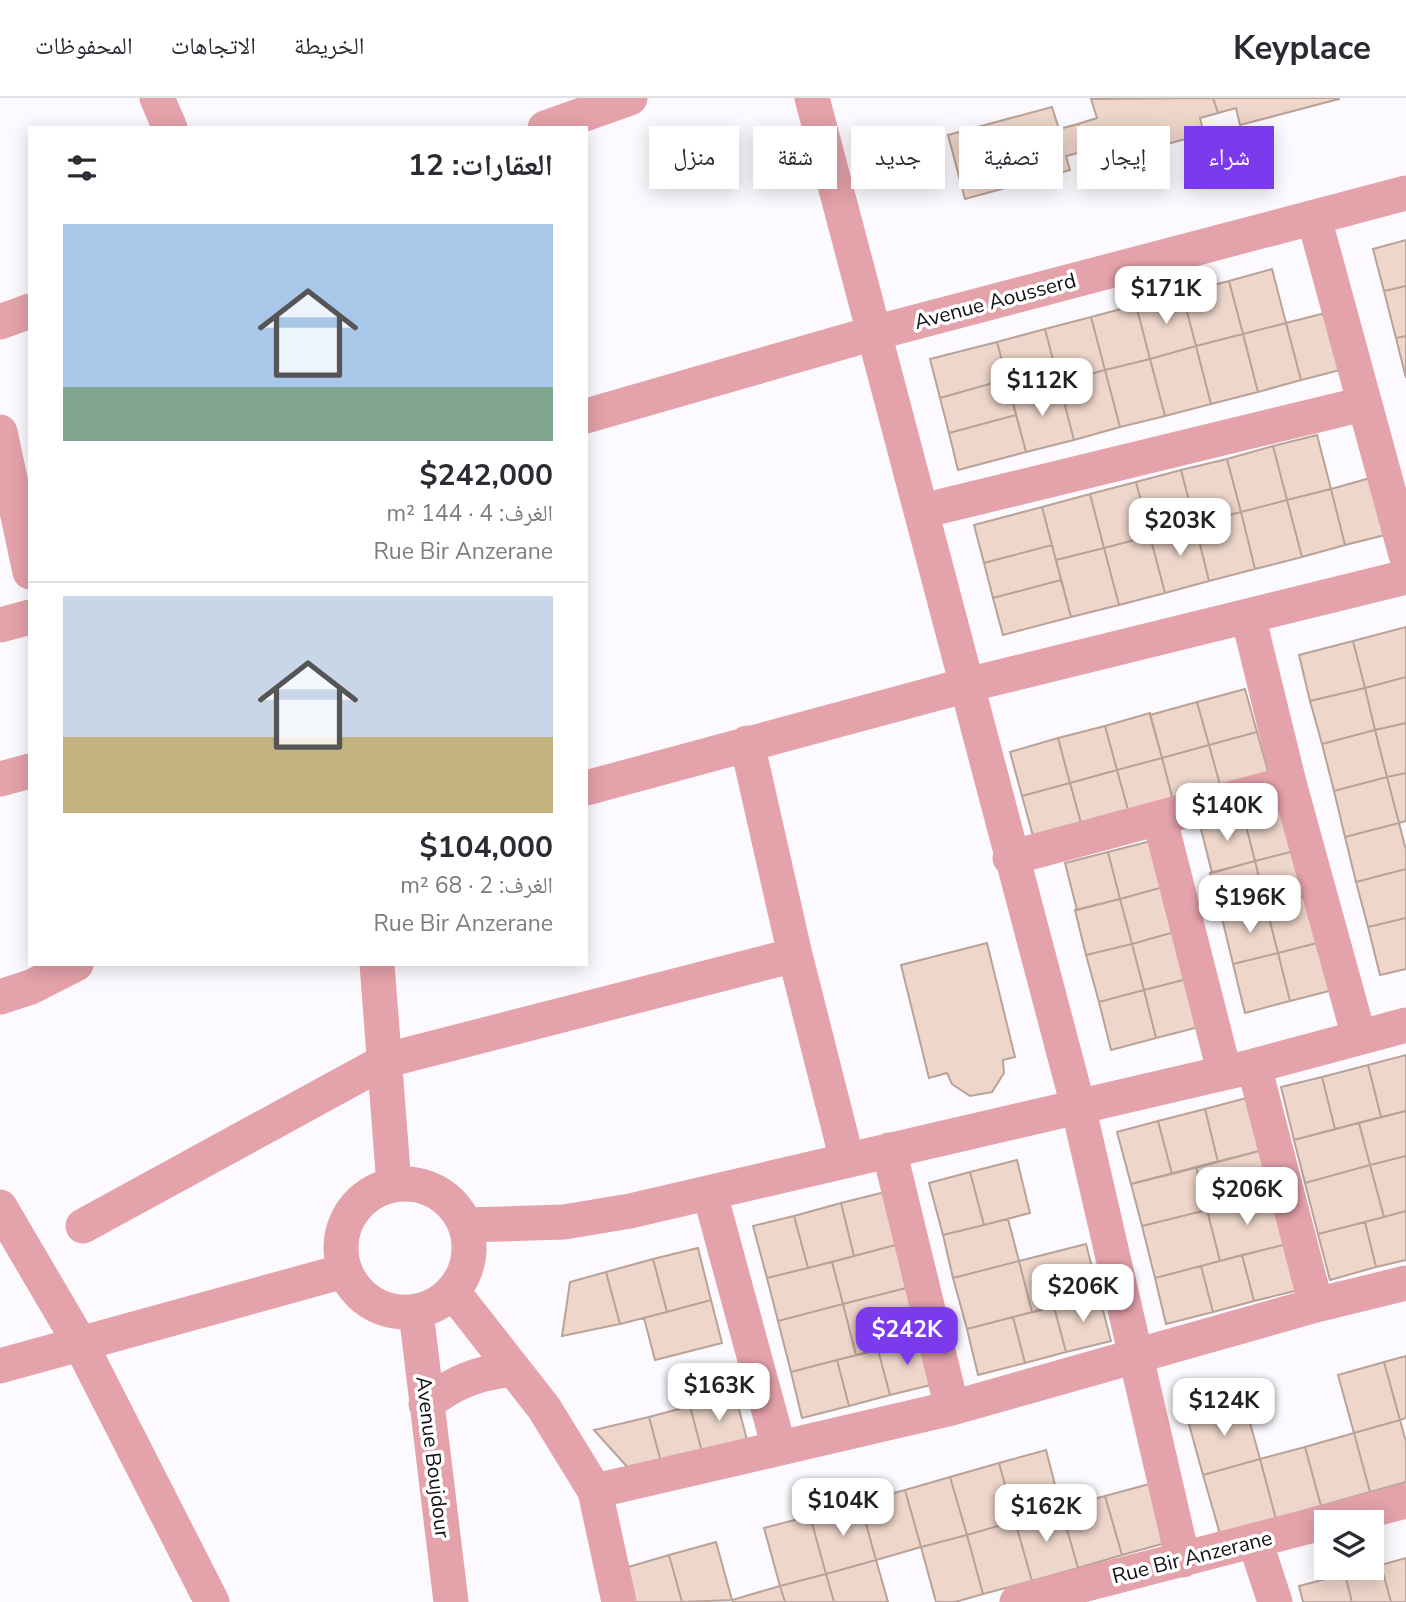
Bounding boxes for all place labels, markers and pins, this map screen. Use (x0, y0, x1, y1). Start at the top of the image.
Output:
pin: $171K (1117, 266, 1215, 326)
pin: $112K (993, 358, 1091, 418)
pin: $203K (1131, 498, 1229, 558)
pin: $140K (1178, 784, 1276, 843)
pin: $196K (1201, 876, 1299, 935)
pin: $206K (1198, 1168, 1296, 1227)
pin: $206K (1034, 1264, 1132, 1324)
pin: $242K (858, 1308, 956, 1367)
pin: $163K (670, 1364, 768, 1423)
pin: $124K (1175, 1378, 1273, 1438)
pin: $104K (794, 1478, 892, 1538)
pin: $162K (997, 1484, 1095, 1544)

